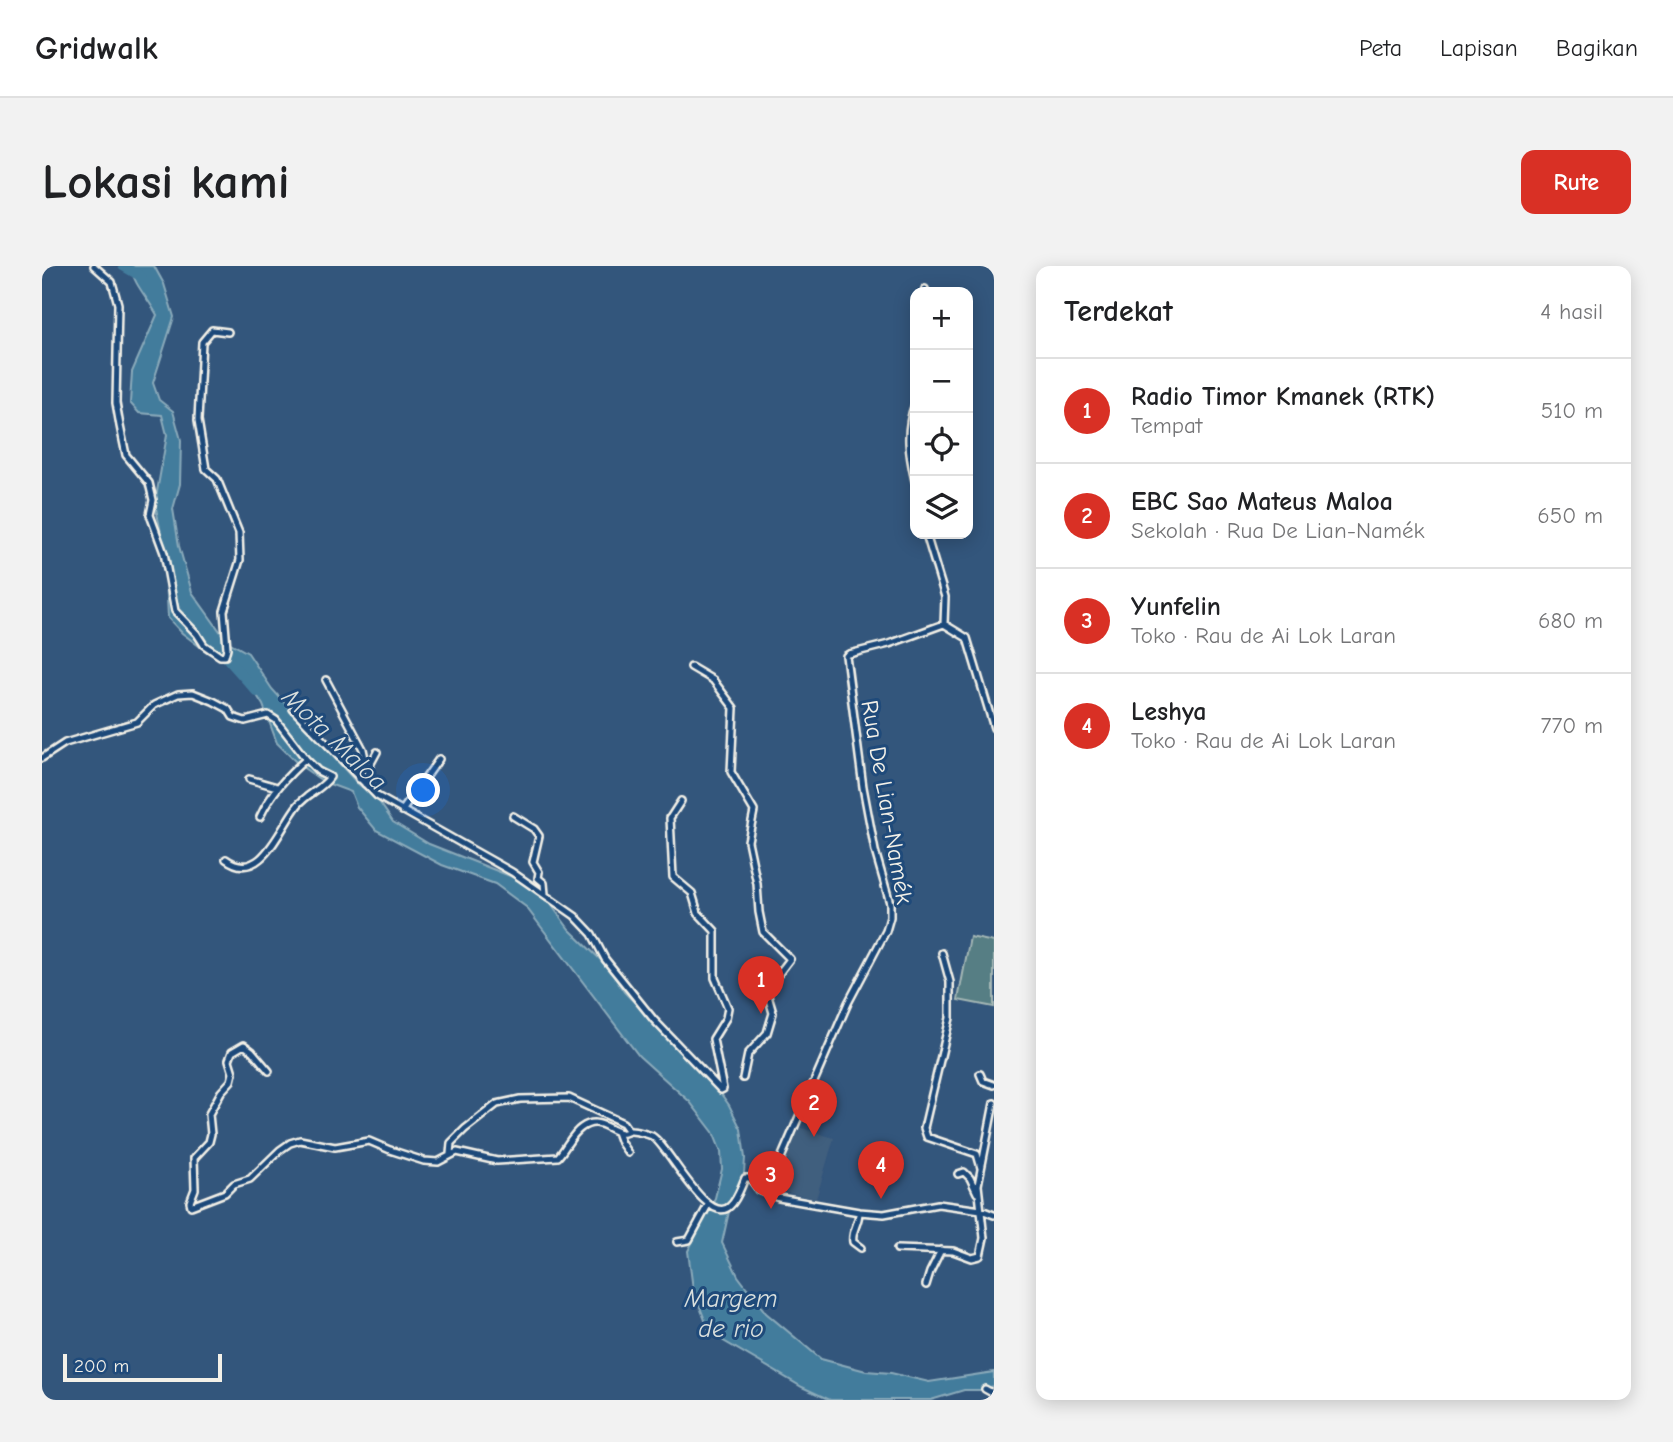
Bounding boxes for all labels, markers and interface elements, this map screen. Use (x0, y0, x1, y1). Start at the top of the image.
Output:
text: Gridwalk (35, 29, 158, 67)
text: Peta (1359, 34, 1402, 62)
text: Lapisan (1440, 34, 1518, 62)
text: Bagikan (1556, 34, 1638, 62)
button: Rute (1521, 150, 1631, 214)
text: Lokasi kami (42, 154, 290, 210)
map controls (910, 287, 973, 539)
button: + (910, 287, 973, 350)
text: Terdekat (1064, 294, 1173, 329)
text: 4 hasil (1540, 298, 1603, 325)
button: − (910, 350, 973, 413)
text: Radio Timor Kmanek (RTK) (1131, 382, 1435, 412)
text: 1 (1082, 397, 1092, 424)
text: 510 m (1541, 397, 1603, 424)
text: Tempat (1131, 412, 1202, 439)
button: locate (910, 413, 973, 476)
button: layers (910, 476, 973, 539)
text: EBC Sao Mateus Maloa (1131, 487, 1393, 517)
text: 2 (1081, 502, 1093, 529)
text: 650 m (1537, 502, 1603, 529)
text: Sekolah · Rua De Lian-Namék (1131, 517, 1425, 544)
text: Yunfelin (1131, 592, 1221, 622)
text: 3 (1081, 607, 1093, 634)
text: 680 m (1538, 607, 1603, 634)
text: Toko · Rau de Ai Lok Laran (1131, 622, 1396, 649)
water label: Mota Maloa (275, 682, 393, 797)
text: Leshya (1131, 697, 1207, 727)
street label: Rua De Lian-Namék (855, 698, 919, 906)
text: 4 (1082, 712, 1092, 739)
text: 770 m (1541, 712, 1603, 739)
text: Toko · Rau de Ai Lok Laran (1131, 727, 1396, 754)
your location (406, 773, 440, 807)
pin: 1 (738, 956, 784, 1014)
pin: 2 (791, 1079, 837, 1137)
pin: 4 (858, 1141, 904, 1199)
pin: 3 (748, 1151, 794, 1209)
water label: Margem de rio (683, 1284, 778, 1344)
scale bar (63, 1351, 222, 1383)
text: 200 m (74, 1355, 129, 1377)

